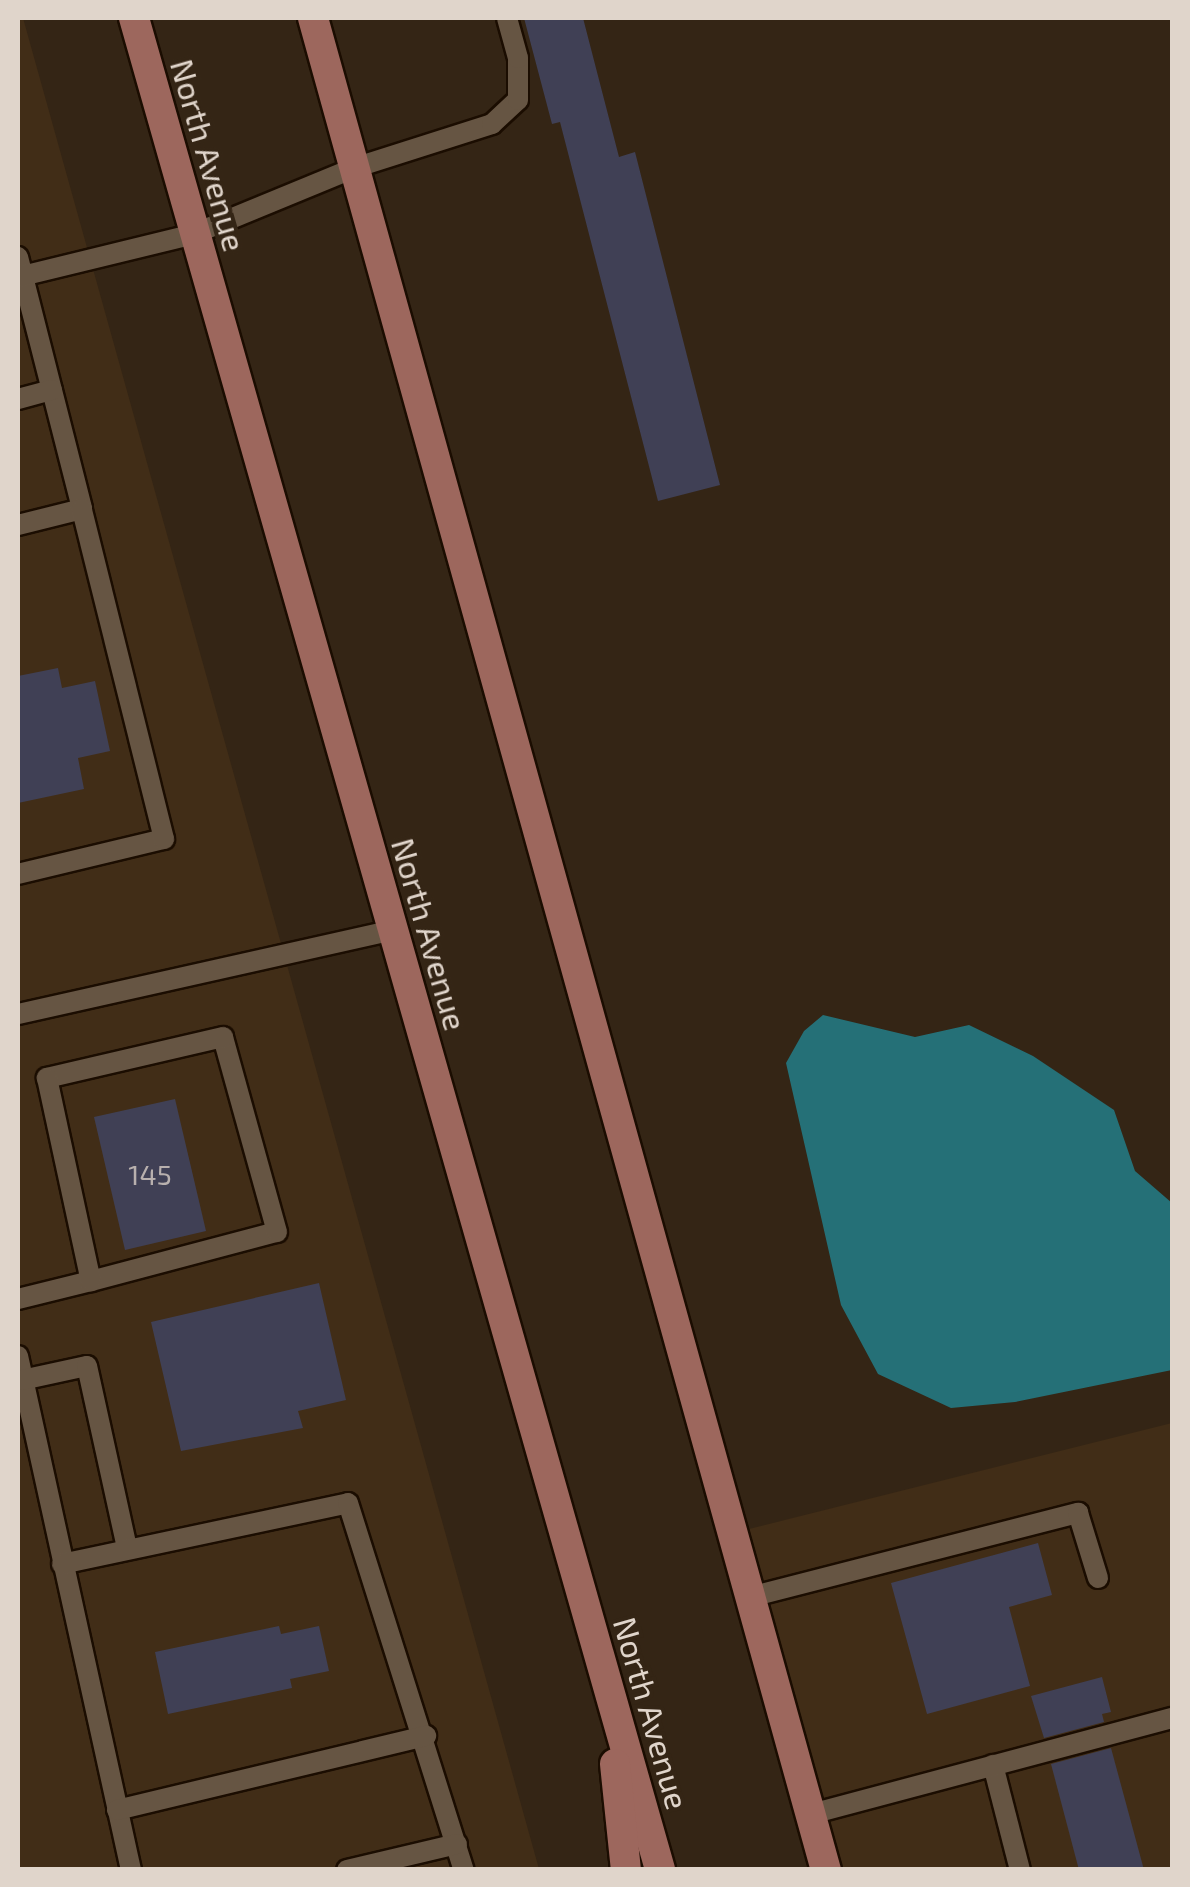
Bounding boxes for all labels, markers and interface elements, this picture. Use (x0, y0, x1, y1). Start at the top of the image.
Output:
street label: North Avenue (163, 54, 255, 256)
street label: North Avenue (384, 833, 476, 1035)
house number: 145 (128, 1157, 172, 1191)
street label: North Avenue (606, 1612, 698, 1814)

